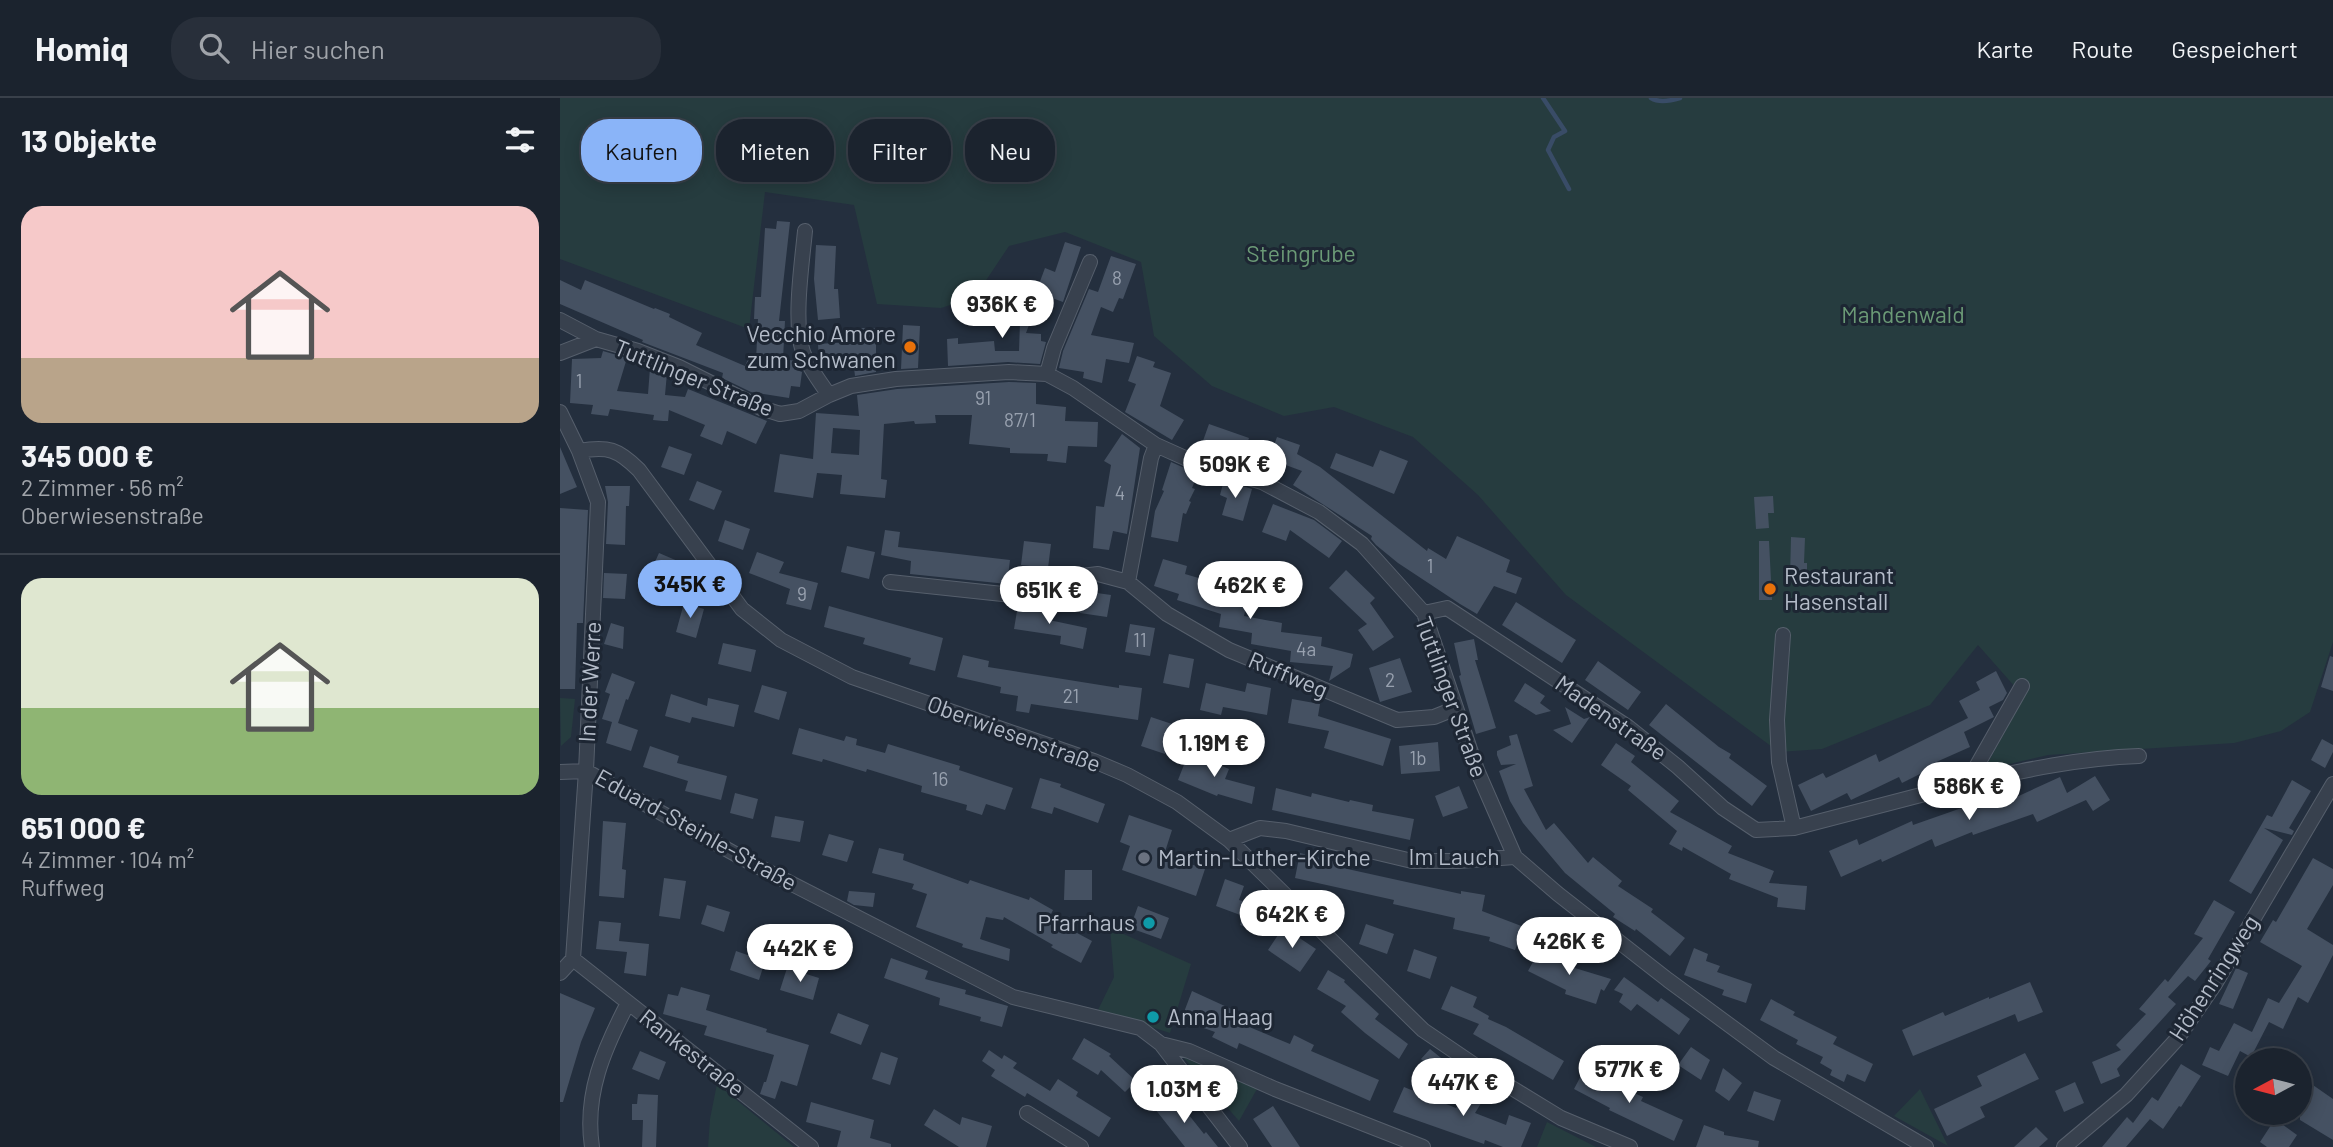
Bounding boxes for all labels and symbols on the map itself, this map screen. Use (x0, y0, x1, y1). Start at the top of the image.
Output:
park label: Steingrube (1246, 239, 1356, 267)
house number: 8 (1112, 266, 1122, 289)
pin: 936K € (945, 280, 1059, 340)
park label: Mahdenwald (1841, 300, 1965, 328)
place label: Vecchio Amore zum Schwanen (746, 319, 896, 373)
street label: Tuttlinger Straße (611, 332, 778, 422)
marker: Vecchio Amore zum Schwanen (902, 339, 918, 355)
house number: 1 (576, 369, 582, 392)
house number: 91 (975, 386, 991, 409)
house number: 87/1 (1004, 408, 1036, 431)
pin: 509K € (1178, 440, 1292, 500)
house number: 4 (1115, 481, 1125, 504)
house number: 1 (1427, 554, 1433, 577)
pin: 345K € (633, 560, 747, 620)
pin: 462K € (1193, 561, 1307, 621)
place label: Restaurant Hasenstall (1784, 561, 1894, 615)
pin: 651K € (992, 566, 1106, 626)
marker: Restaurant Hasenstall (1762, 581, 1778, 597)
house number: 9 (797, 582, 807, 605)
street label: Tuttlinger Straße (1410, 612, 1494, 781)
street label: In der Werre (572, 621, 606, 743)
house number: 11 (1133, 628, 1147, 651)
house number: 4a (1296, 637, 1316, 660)
street label: Ruffweg (1244, 645, 1332, 703)
house number: 2 (1385, 668, 1395, 691)
street label: Madenstraße (1550, 668, 1673, 766)
house number: 21 (1063, 684, 1079, 707)
street label: Oberwiesenstraße (924, 689, 1105, 777)
pin: 1.19M € (1149, 720, 1279, 779)
house number: 1b (1409, 746, 1427, 769)
street label: Eduard-Steinle-Straße (591, 762, 802, 896)
pin: 586K € (1912, 762, 2026, 822)
house number: 16 (932, 767, 948, 790)
street label: Im Lauch (1408, 842, 1500, 870)
place label: Martin-Luther-Kirche (1158, 843, 1371, 871)
marker: Martin-Luther-Kirche (1136, 850, 1152, 866)
pin: 642K € (1235, 890, 1349, 950)
place label: Pfarrhaus (1038, 908, 1135, 936)
street label: Höhenringweg (2162, 909, 2264, 1045)
marker: Pfarrhaus (1141, 915, 1157, 931)
pin: 426K € (1512, 918, 1626, 977)
pin: 442K € (743, 924, 857, 984)
street label: Rankestraße (634, 1002, 751, 1102)
place label: Anna Haag (1167, 1002, 1273, 1030)
marker: Anna Haag (1145, 1009, 1161, 1025)
pin: 577K € (1572, 1046, 1686, 1105)
north arrow (2235, 1048, 2312, 1125)
pin: 447K € (1406, 1058, 1520, 1118)
pin: 1.03M € (1119, 1066, 1249, 1125)

